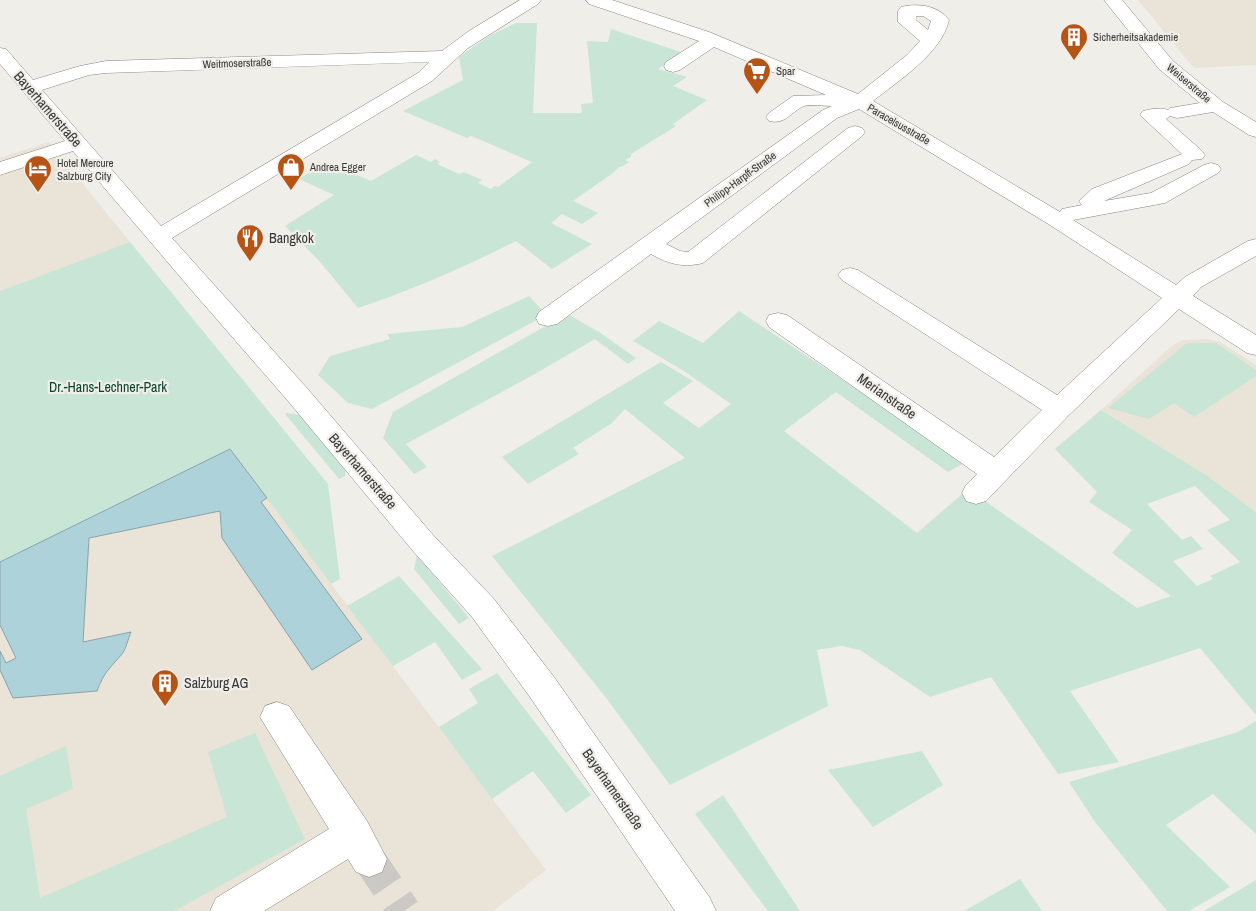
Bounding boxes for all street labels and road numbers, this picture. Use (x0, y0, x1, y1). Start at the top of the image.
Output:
street label: Weitmoserstraße (202, 55, 272, 71)
street label: Weiserstraße (1164, 60, 1214, 106)
street label: Bayerhamerstraße (10, 67, 86, 151)
street label: Paracelsusstraße (865, 100, 933, 148)
street label: Philipp-Harpff-Straße (701, 148, 779, 210)
street label: Merianstraße (854, 369, 920, 423)
street label: Bayerhamerstraße (325, 429, 401, 513)
street label: Bayerhamerstraße (578, 745, 648, 833)

